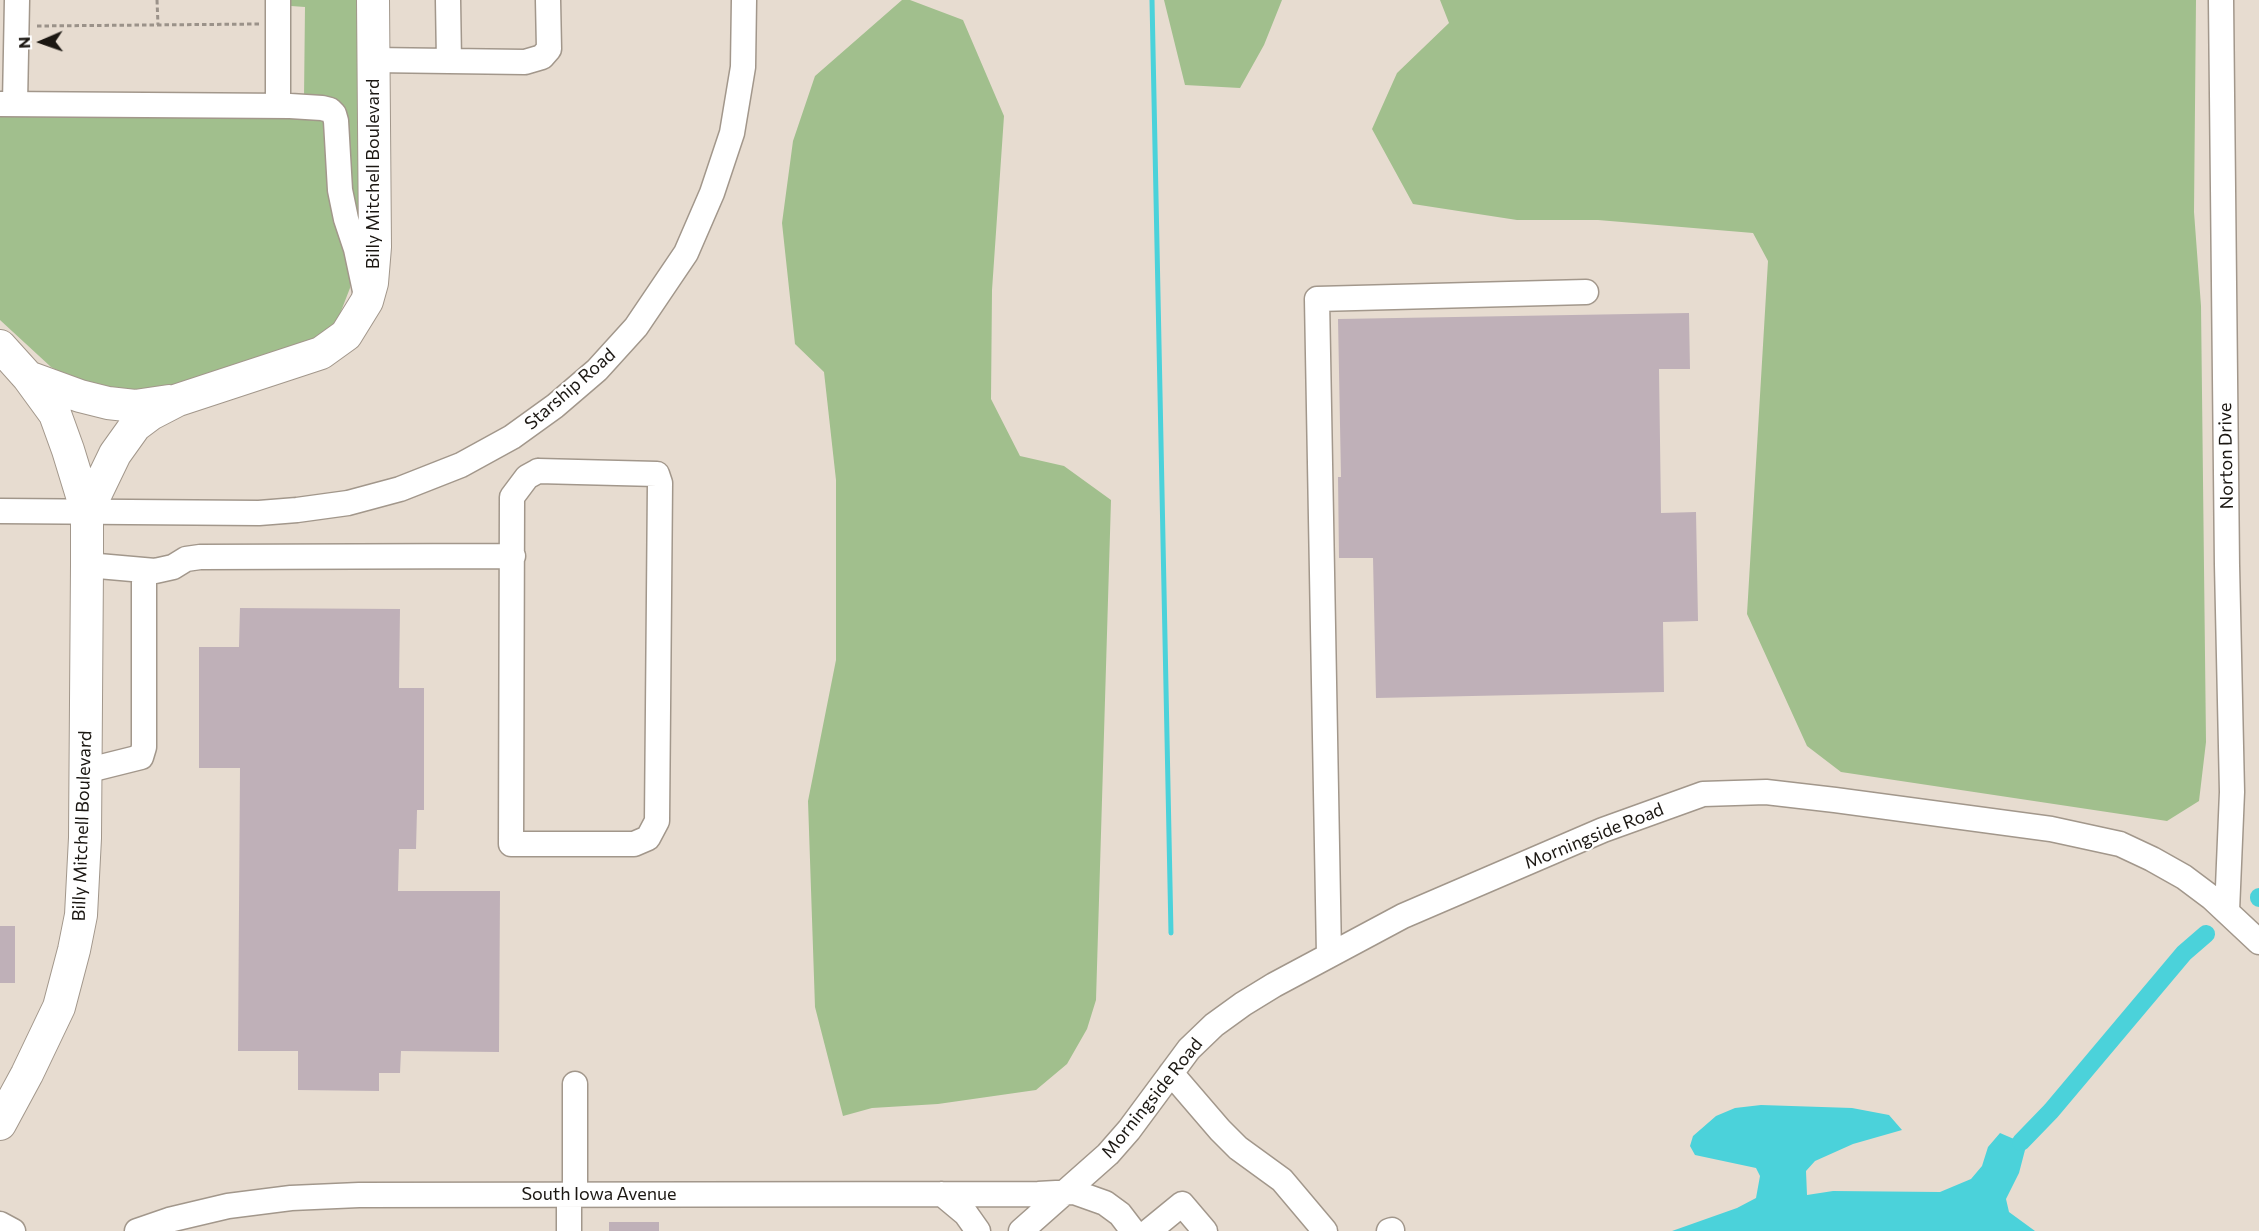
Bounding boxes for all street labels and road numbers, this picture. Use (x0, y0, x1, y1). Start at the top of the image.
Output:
street label: Billy Mitchell Boulevard (362, 79, 384, 269)
street label: Starship Road (520, 344, 620, 434)
street label: Norton Drive (2214, 402, 2238, 510)
street label: Billy Mitchell Boulevard (68, 730, 96, 922)
street label: Morningside Road (1521, 798, 1667, 874)
street label: Morningside Road (1097, 1034, 1207, 1162)
street label: South Iowa Avenue (521, 1183, 677, 1205)

